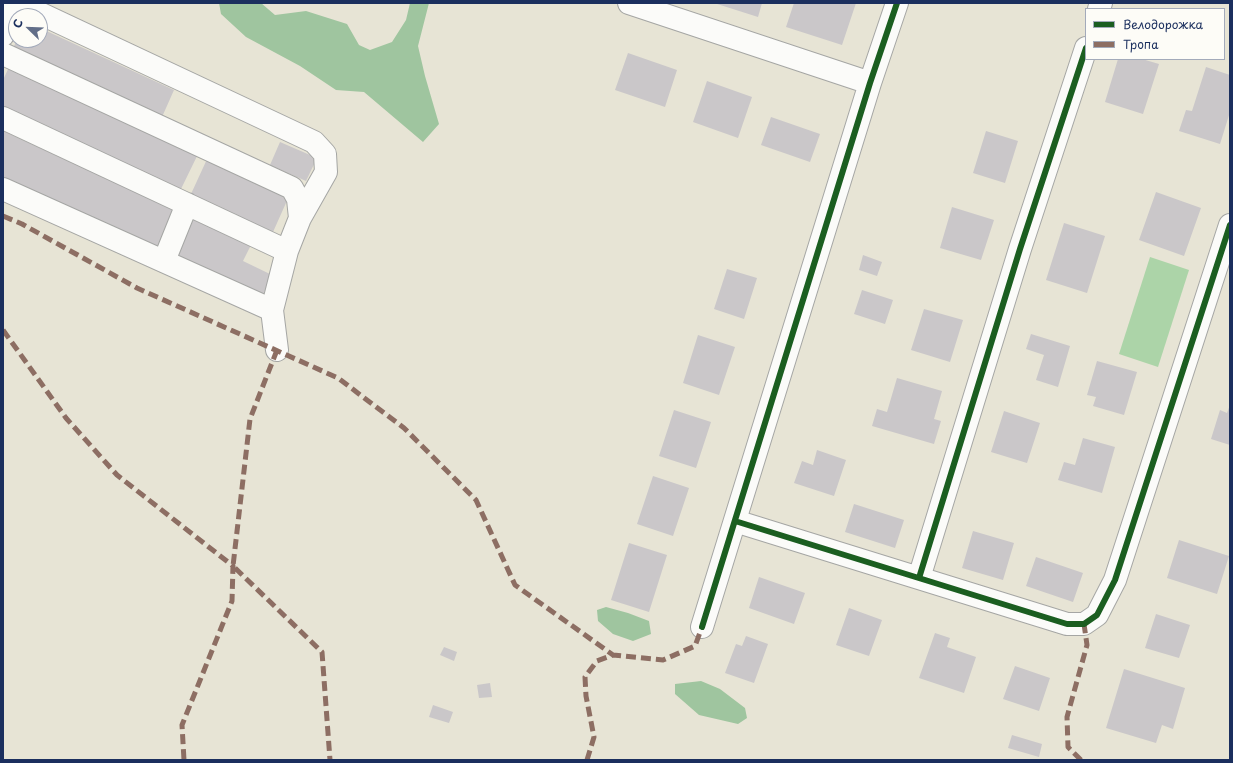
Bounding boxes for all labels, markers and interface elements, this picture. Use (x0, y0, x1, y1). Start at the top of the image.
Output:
north arrow (8, 8, 48, 48)
legend (1085, 8, 1225, 60)
text: Велодорожка (1123, 15, 1203, 33)
text: С (8, 16, 27, 31)
text: Тропа (1123, 35, 1159, 53)

